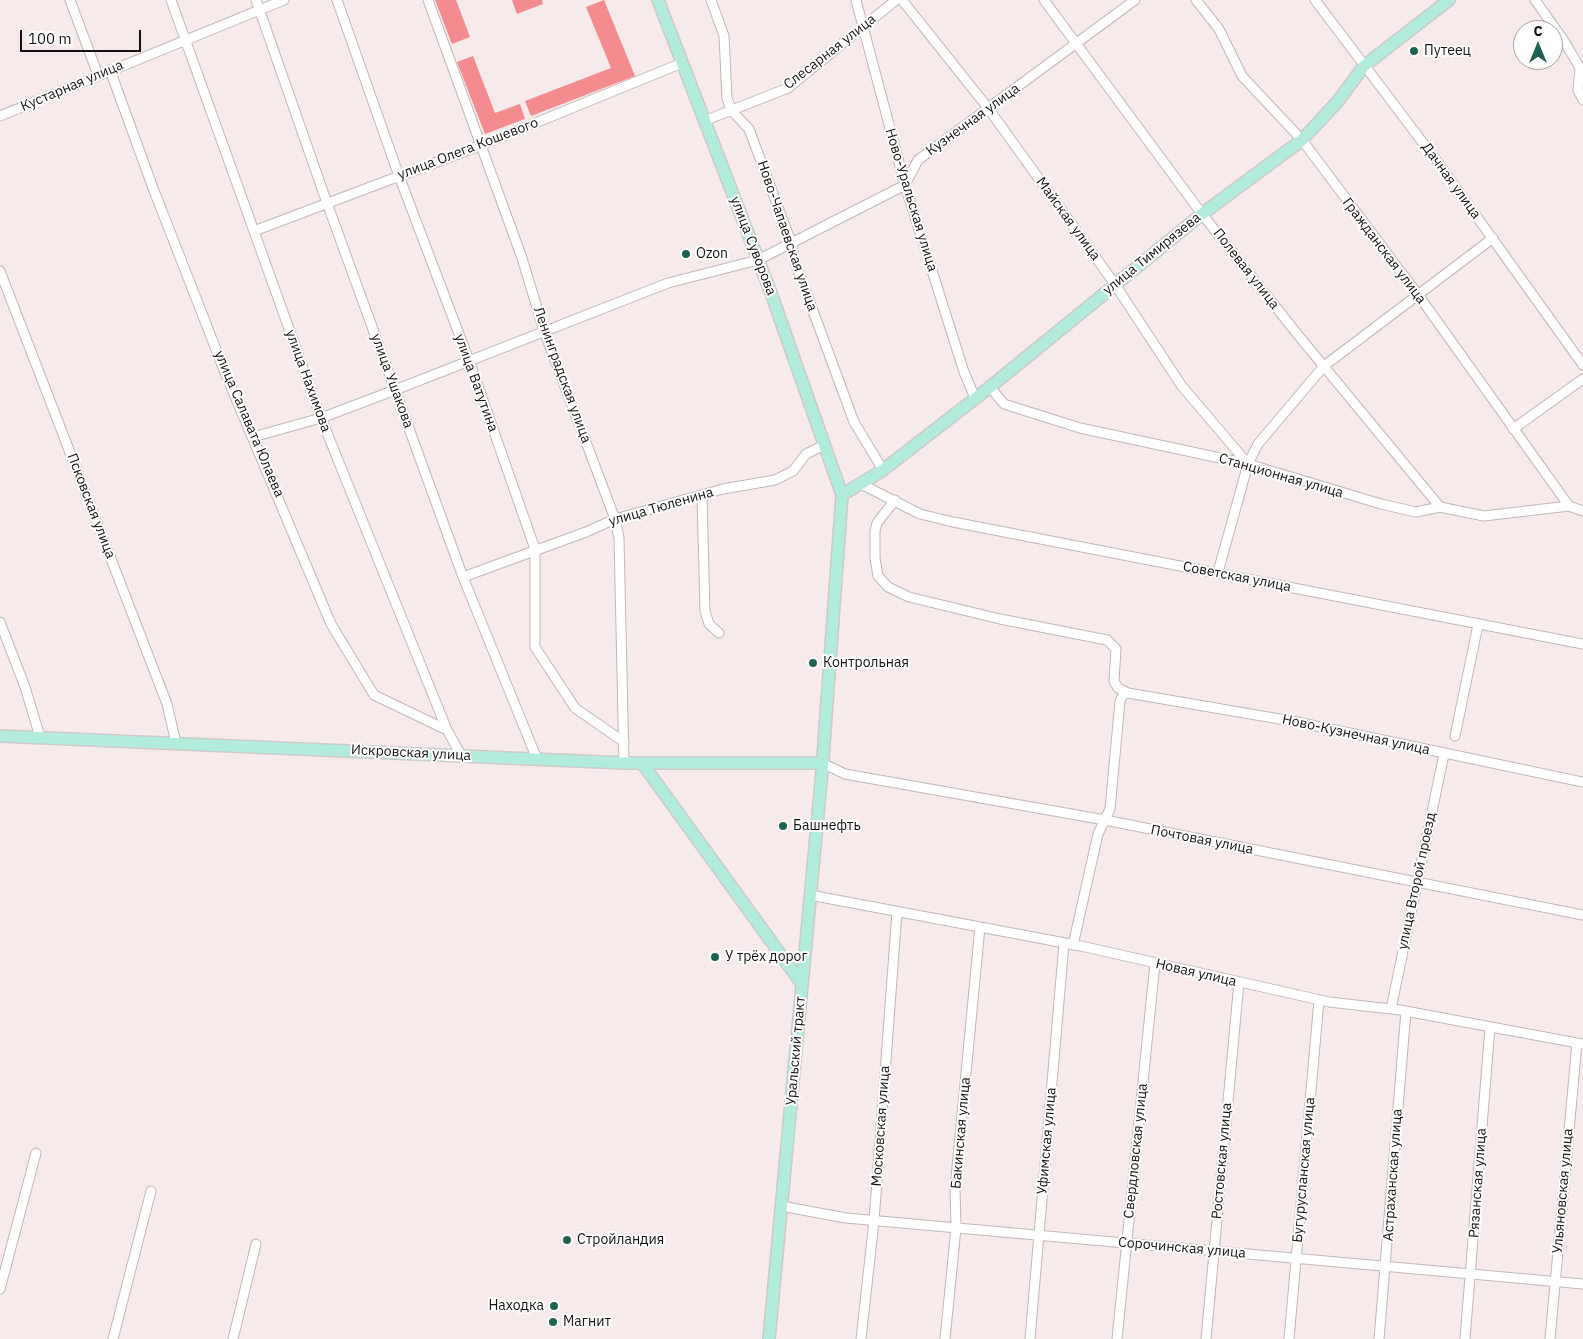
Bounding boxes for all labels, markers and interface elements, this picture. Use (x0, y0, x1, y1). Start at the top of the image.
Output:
street label: Слесарная улица (781, 11, 879, 93)
scale bar (22, 20, 144, 52)
north arrow (1513, 20, 1563, 70)
text: С (1533, 22, 1543, 40)
text: 100 m (28, 29, 72, 48)
place label: Путеец (1424, 43, 1471, 59)
marker: Путеец (1408, 45, 1420, 57)
street label: Кустарная улица (18, 57, 126, 115)
street label: Кузнечная улица (923, 80, 1023, 160)
street label: улица Олега Кошевого (395, 114, 541, 184)
street label: Ново-Уральская улица (881, 126, 941, 274)
street label: Дачная улица (1418, 140, 1484, 222)
street label: Ново-Чапаевская улица (753, 158, 821, 314)
street label: Майская улица (1032, 174, 1104, 264)
street label: улица Суворова (726, 194, 780, 298)
street label: Гражданская улица (1339, 195, 1429, 307)
street label: улица Тимирязева (1100, 209, 1204, 299)
street label: Полевая улица (1209, 225, 1283, 313)
place label: Ozon (696, 246, 728, 262)
marker: Ozon (680, 248, 692, 260)
street label: Ленинградская улица (529, 304, 595, 446)
street label: улица Нахимова (282, 328, 334, 434)
street label: улица Ушакова (367, 332, 417, 430)
street label: улица Ватутина (451, 332, 501, 434)
street label: улица Салавата Юлаева (210, 348, 288, 500)
street label: Станционная улица (1217, 450, 1345, 502)
street label: Псковская улица (63, 451, 119, 561)
street label: улица Тюленина (607, 484, 715, 530)
street label: Советская улица (1181, 558, 1293, 596)
place label: Контрольная (823, 655, 909, 671)
marker: Контрольная (807, 657, 819, 669)
street label: Ново-Кузнечная улица (1281, 711, 1431, 759)
street label: Искровская улица (351, 741, 471, 765)
street label: улица Второй проезд (1394, 811, 1440, 951)
place label: Башнефть (793, 818, 861, 834)
marker: Башнефть (777, 820, 789, 832)
street label: Почтовая улица (1149, 822, 1255, 858)
place label: У трёх дорог (725, 949, 808, 965)
marker: У трёх дорог (709, 951, 721, 963)
street label: Новая улица (1154, 956, 1238, 990)
street label: Уральский тракт (783, 996, 809, 1106)
street label: Московская улица (868, 1065, 894, 1187)
street label: Бакинская улица (948, 1076, 974, 1190)
street label: Свердловская улица (1121, 1083, 1151, 1219)
street label: Уфимская улица (1034, 1087, 1060, 1195)
street label: Бугурусланская улица (1289, 1097, 1319, 1243)
street label: Ростовская улица (1209, 1102, 1235, 1220)
street label: Астраханская улица (1380, 1108, 1406, 1242)
street label: Рязанская улица (1466, 1127, 1490, 1239)
street label: Ульяновская улица (1549, 1128, 1577, 1254)
place label: Стройландия (577, 1232, 664, 1248)
marker: Стройландия (561, 1234, 573, 1246)
street label: Сорочинская улица (1117, 1234, 1247, 1262)
place label: Находка (488, 1298, 544, 1314)
marker: Находка (548, 1300, 560, 1312)
place label: Магнит (563, 1314, 611, 1330)
marker: Магнит (547, 1316, 559, 1328)

